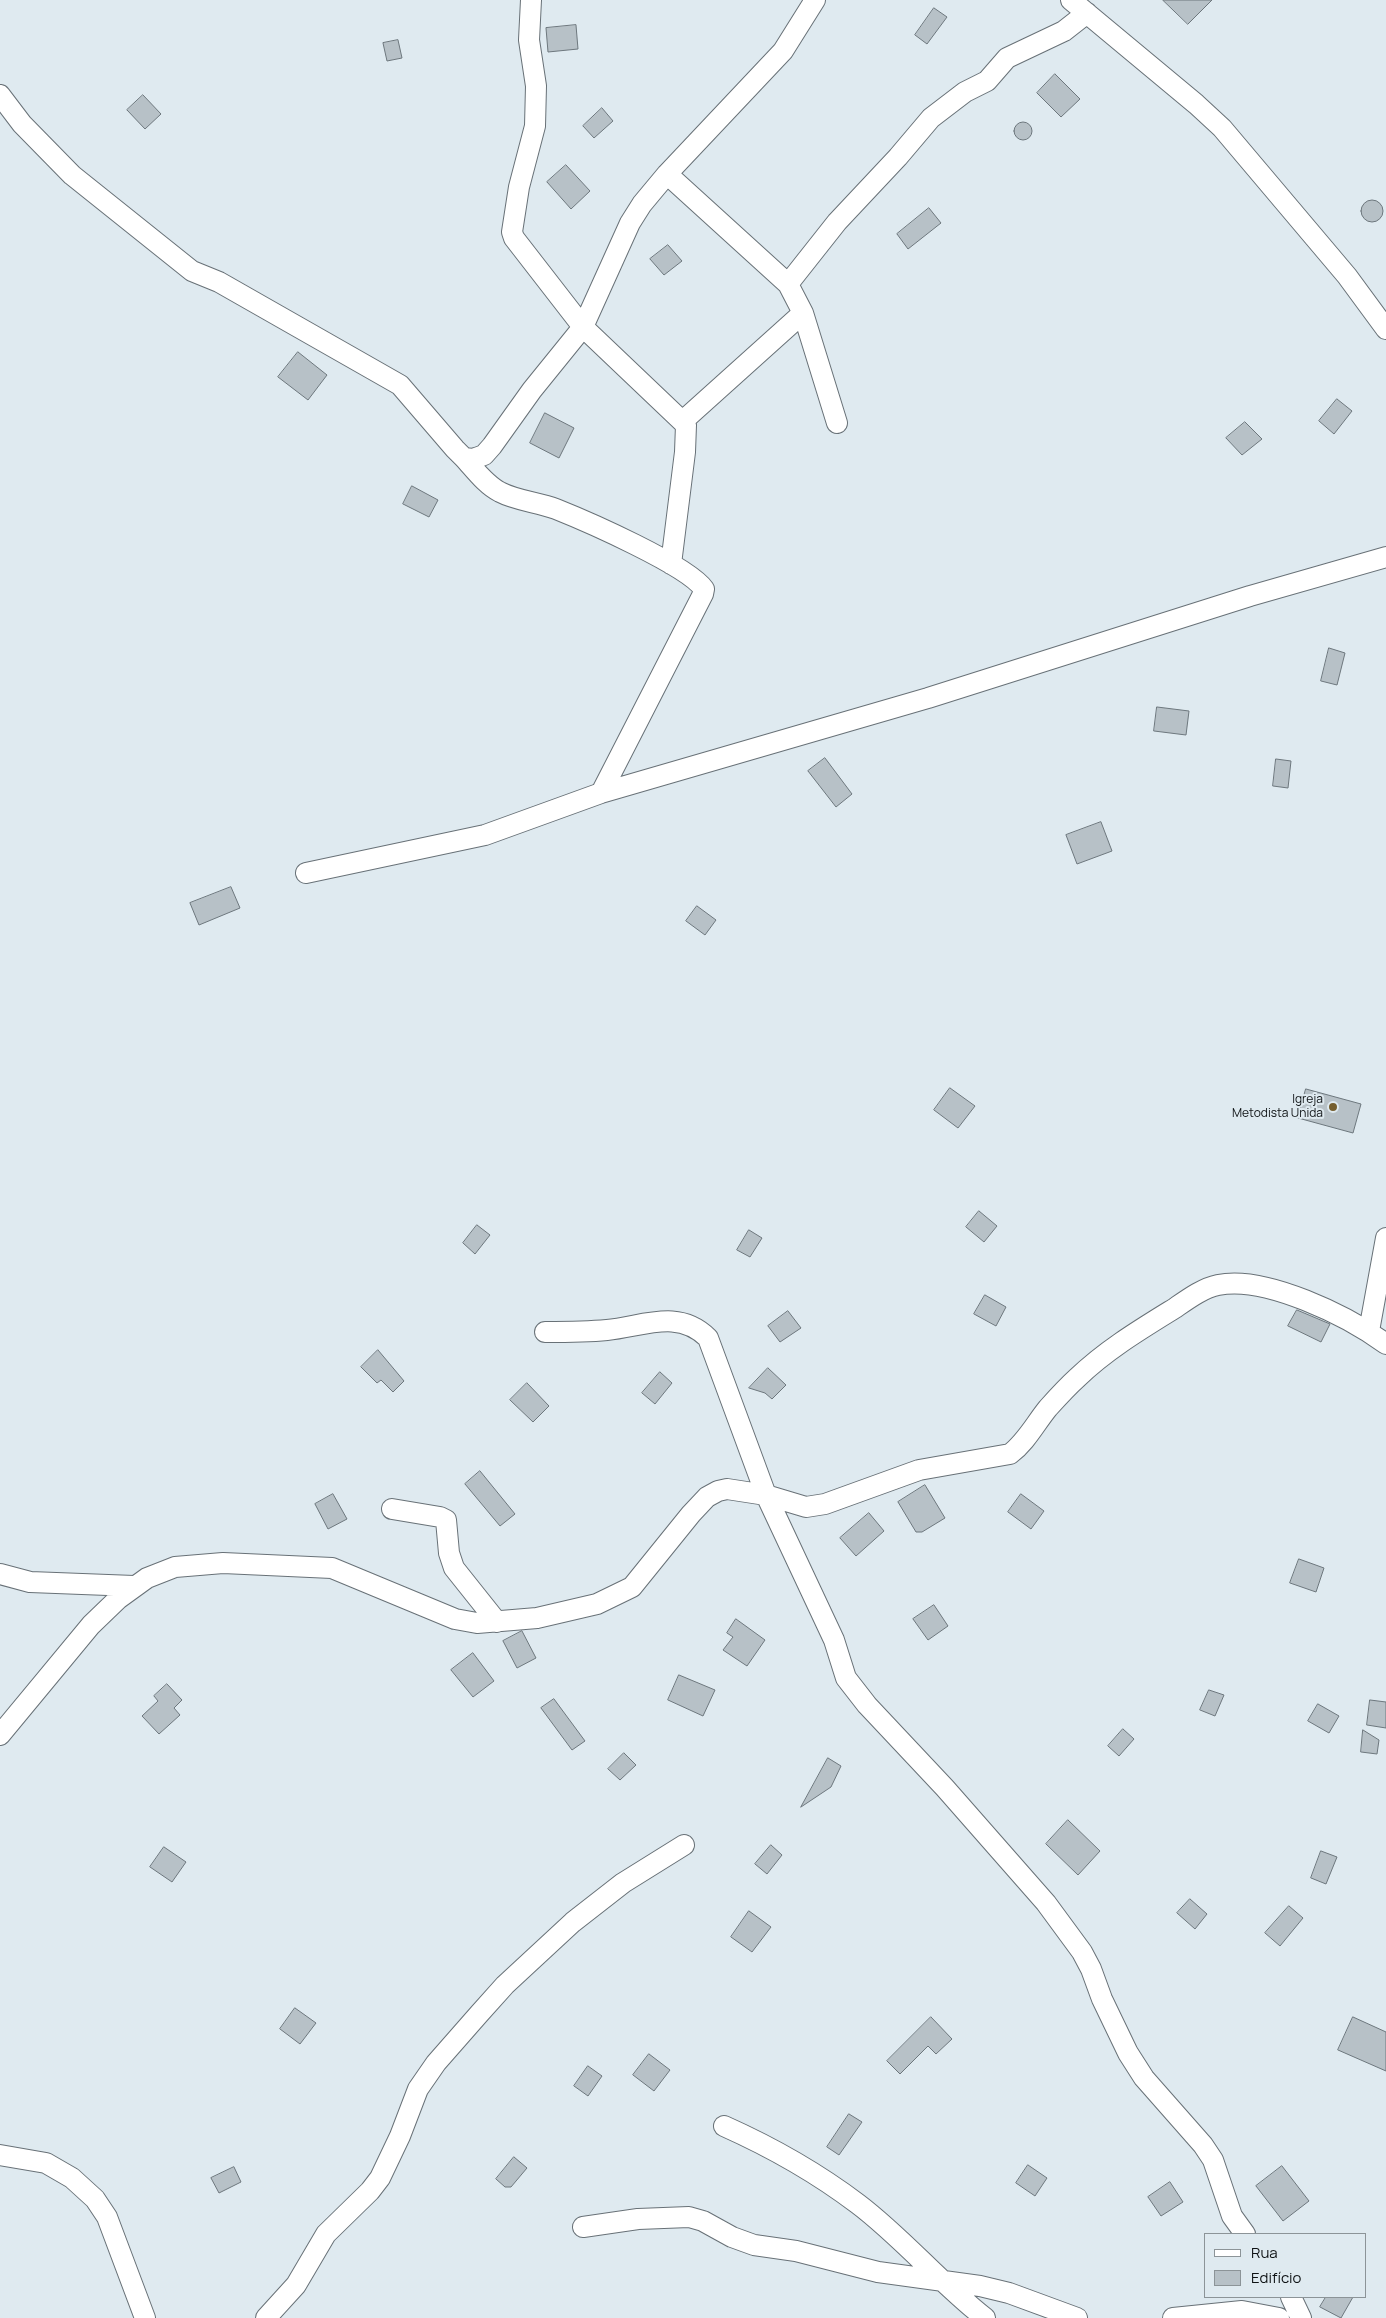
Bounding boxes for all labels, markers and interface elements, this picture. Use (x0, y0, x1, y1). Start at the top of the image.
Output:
place label: Igreja Metodista Unida (1232, 1093, 1323, 1121)
marker: Igreja Metodista Unida (1327, 1101, 1339, 1113)
legend (1204, 2233, 1366, 2298)
text: Rua (1251, 2242, 1278, 2263)
text: Edifício (1251, 2267, 1301, 2288)

